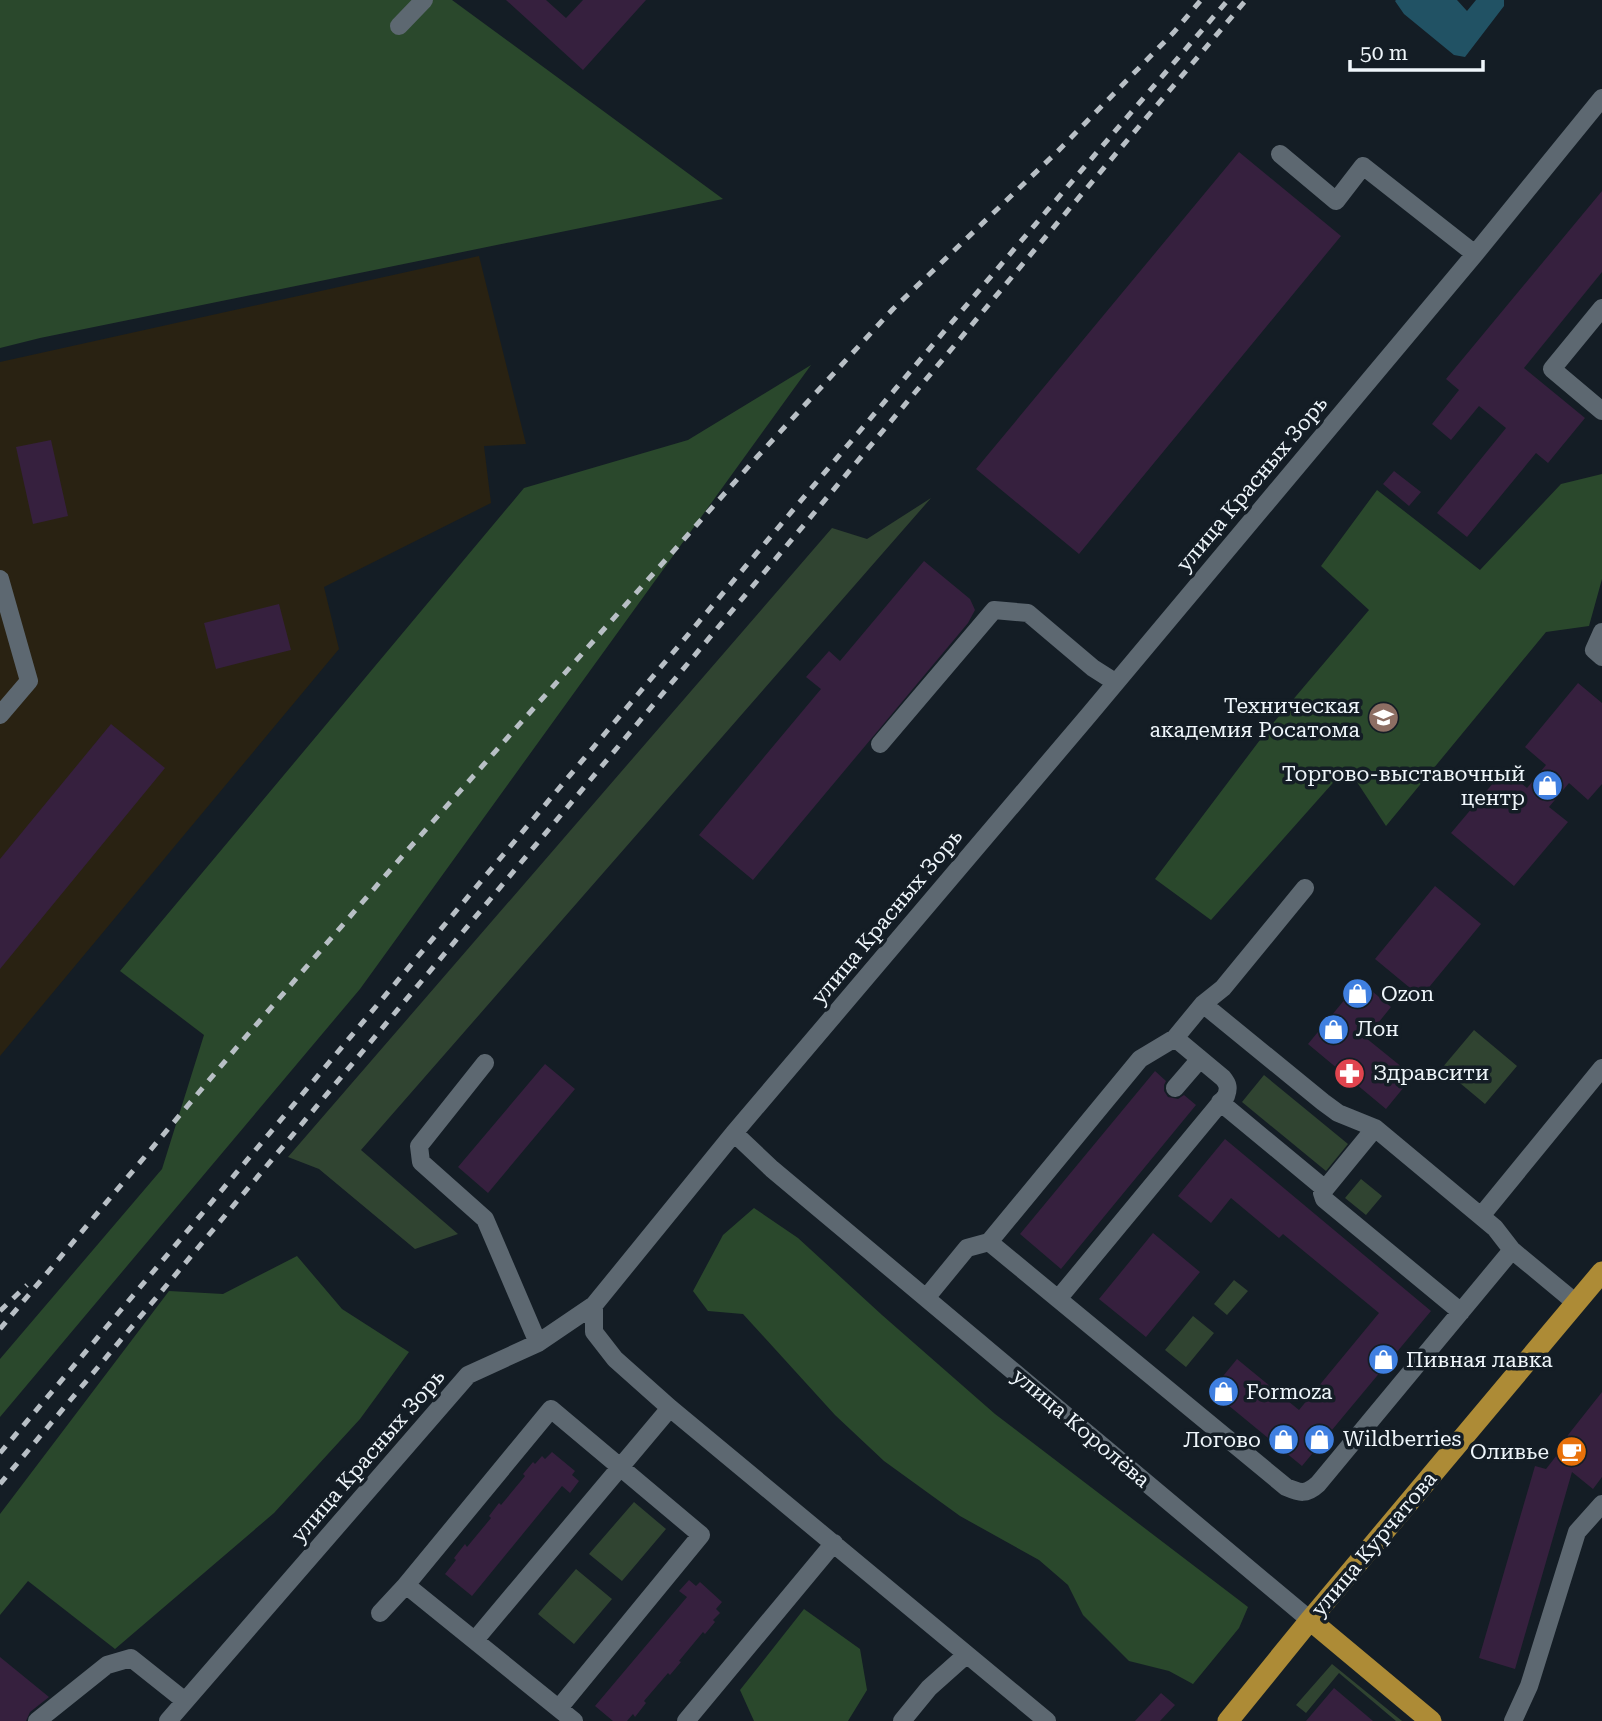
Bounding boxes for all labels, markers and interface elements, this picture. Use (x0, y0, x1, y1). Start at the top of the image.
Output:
scale bar (1350, 28, 1483, 72)
text: 50 m (1360, 41, 1408, 65)
street label: улица Красных Зорь (1172, 392, 1332, 576)
place label: Техническая академия Росатома (1149, 694, 1361, 742)
school or university icon: Техническая академия Росатома (1366, 701, 1400, 735)
place label: Торгово-выставочный центр (1282, 762, 1525, 810)
shop icon: Торгово-выставочный центр (1531, 769, 1565, 803)
street label: улица Красных Зорь (807, 825, 967, 1009)
shop icon: Ozon (1341, 977, 1375, 1011)
place label: Ozon (1381, 982, 1434, 1006)
shop icon: Лон (1316, 1012, 1350, 1046)
place label: Лон (1356, 1017, 1399, 1041)
pharmacy icon: Здравсити (1333, 1056, 1367, 1090)
place label: Здравсити (1373, 1061, 1489, 1085)
shop icon: Пивная лавка (1366, 1343, 1400, 1377)
place label: Пивная лавка (1406, 1348, 1553, 1372)
street label: улица Королёва (1007, 1364, 1155, 1493)
street label: улица Красных Зорь (286, 1365, 450, 1547)
shop icon: Formoza (1206, 1375, 1240, 1409)
place label: Formoza (1246, 1380, 1333, 1404)
shop icon: Wildberries (1303, 1422, 1337, 1456)
shop icon: Логово (1267, 1423, 1301, 1457)
place label: Wildberries (1343, 1427, 1461, 1451)
place label: Логово (1183, 1428, 1261, 1452)
cafe icon: Оливье (1555, 1435, 1589, 1469)
place label: Оливье (1470, 1440, 1549, 1464)
street label: улица Курчатова (1306, 1466, 1442, 1621)

